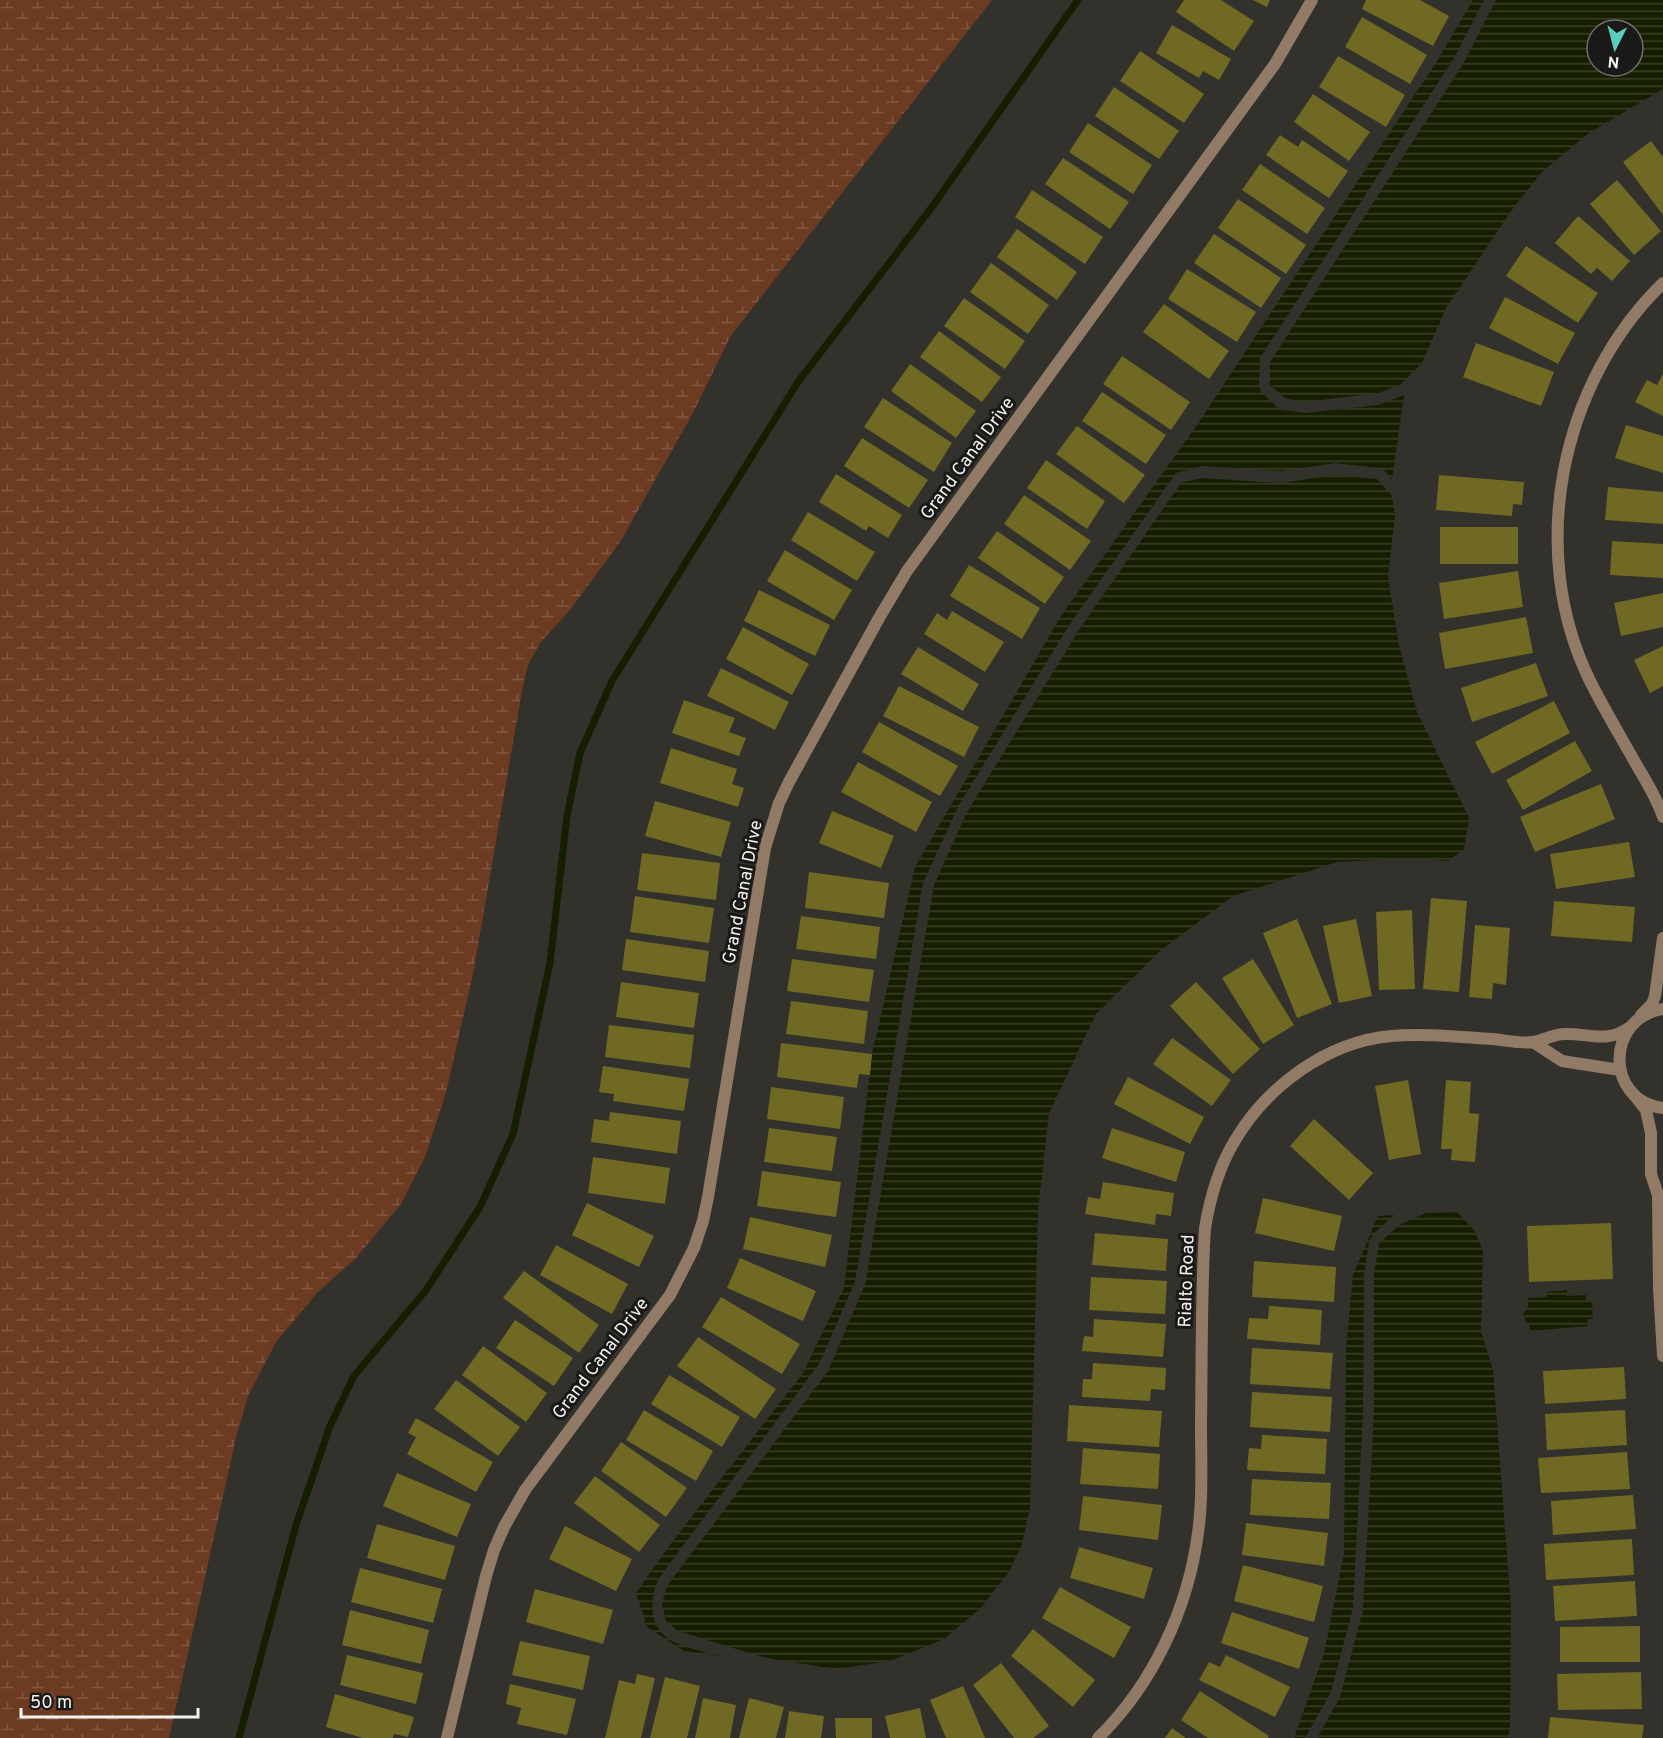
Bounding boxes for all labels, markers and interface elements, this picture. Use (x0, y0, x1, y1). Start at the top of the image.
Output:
north arrow (1585, 18, 1645, 78)
text: N (1607, 50, 1620, 71)
street label: Grand Canal Drive (916, 393, 1020, 525)
street label: Grand Canal Drive (718, 818, 769, 966)
street label: Rialto Road (1174, 1234, 1201, 1328)
street label: Grand Canal Drive (548, 1294, 654, 1424)
scale bar (21, 1681, 198, 1719)
text: 50 m (30, 1692, 72, 1715)

